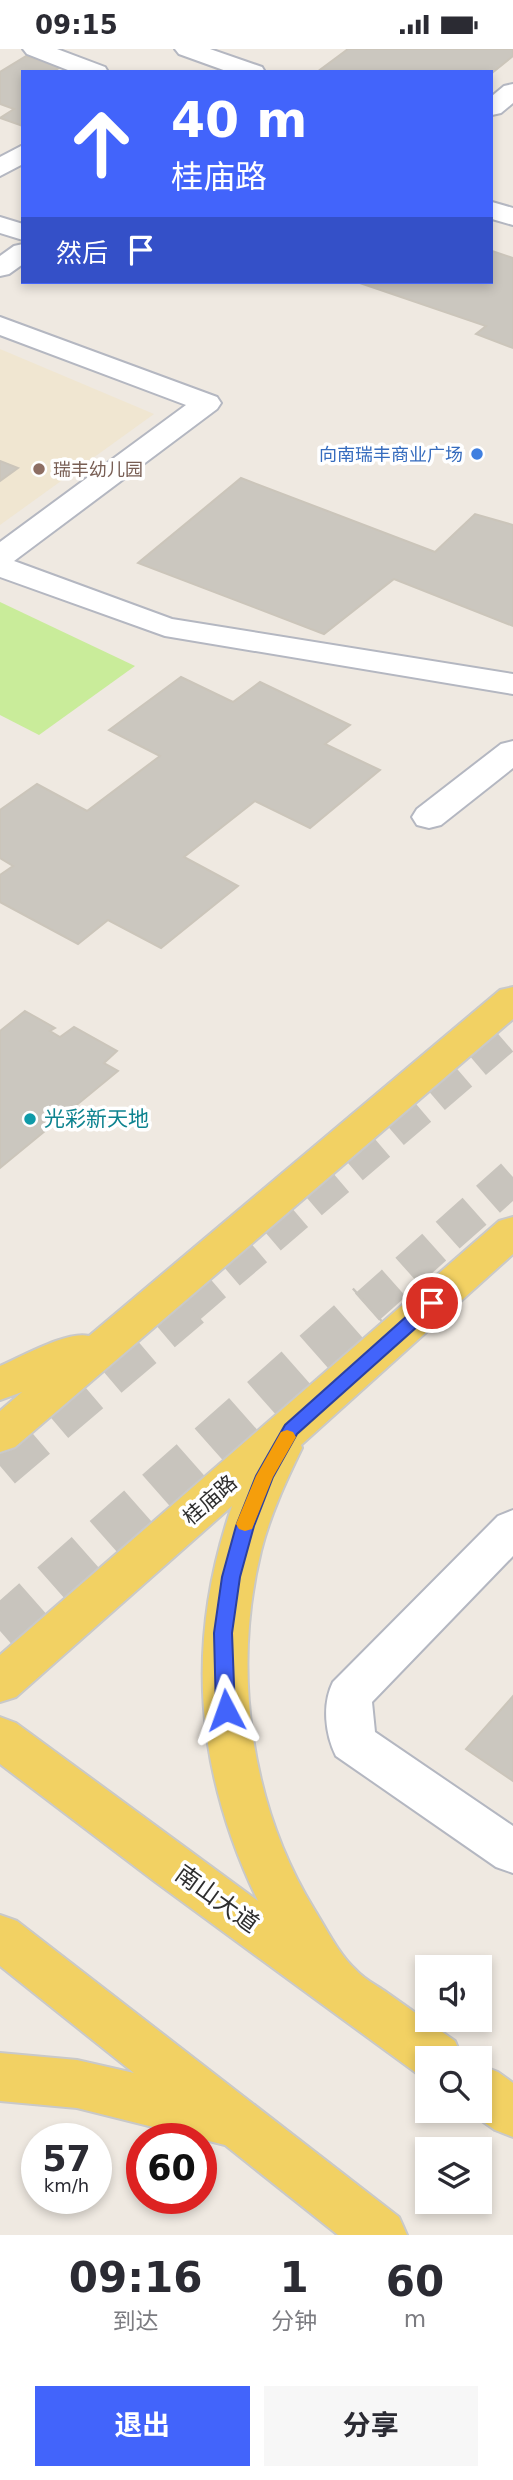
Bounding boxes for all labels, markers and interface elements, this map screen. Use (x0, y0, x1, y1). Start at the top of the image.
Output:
text: 09:15 (35, 10, 118, 40)
text: 40 m (171, 92, 307, 149)
icon: ahead (56, 98, 147, 189)
text: 桂庙路 (171, 158, 267, 196)
icon: arrive (122, 231, 160, 269)
text: 然后 (56, 238, 108, 268)
place label: 向南瑞丰商业广场 (319, 444, 463, 465)
marker: 向南瑞丰商业广场 (469, 446, 485, 462)
place label: 瑞丰幼儿园 (53, 459, 143, 480)
marker: 瑞丰幼儿园 (31, 461, 47, 477)
place label: 光彩新天地 (44, 1107, 149, 1131)
marker: 光彩新天地 (22, 1111, 38, 1127)
pin (402, 1273, 462, 1333)
icon: arrive (413, 1284, 451, 1322)
street label: 桂庙路 (178, 1470, 242, 1530)
position arrow (189, 1673, 263, 1747)
street label: 南山大道 (170, 1859, 264, 1939)
map controls (415, 1955, 492, 2214)
button: sound (415, 1955, 492, 2032)
button: search (415, 2046, 492, 2123)
speed limit sign: 60 (126, 2123, 217, 2214)
button: layers (415, 2137, 492, 2214)
text: 57 (42, 2139, 91, 2179)
text: km/h (44, 2175, 89, 2196)
text: 09:16 (69, 2253, 202, 2302)
text: 1 (279, 2253, 309, 2302)
text: 60 (386, 2257, 444, 2306)
text: m (404, 2306, 426, 2332)
text: 到达 (113, 2308, 159, 2334)
text: 分钟 (271, 2308, 317, 2334)
button: 退出 (35, 2386, 250, 2466)
button: 分享 (264, 2386, 478, 2466)

